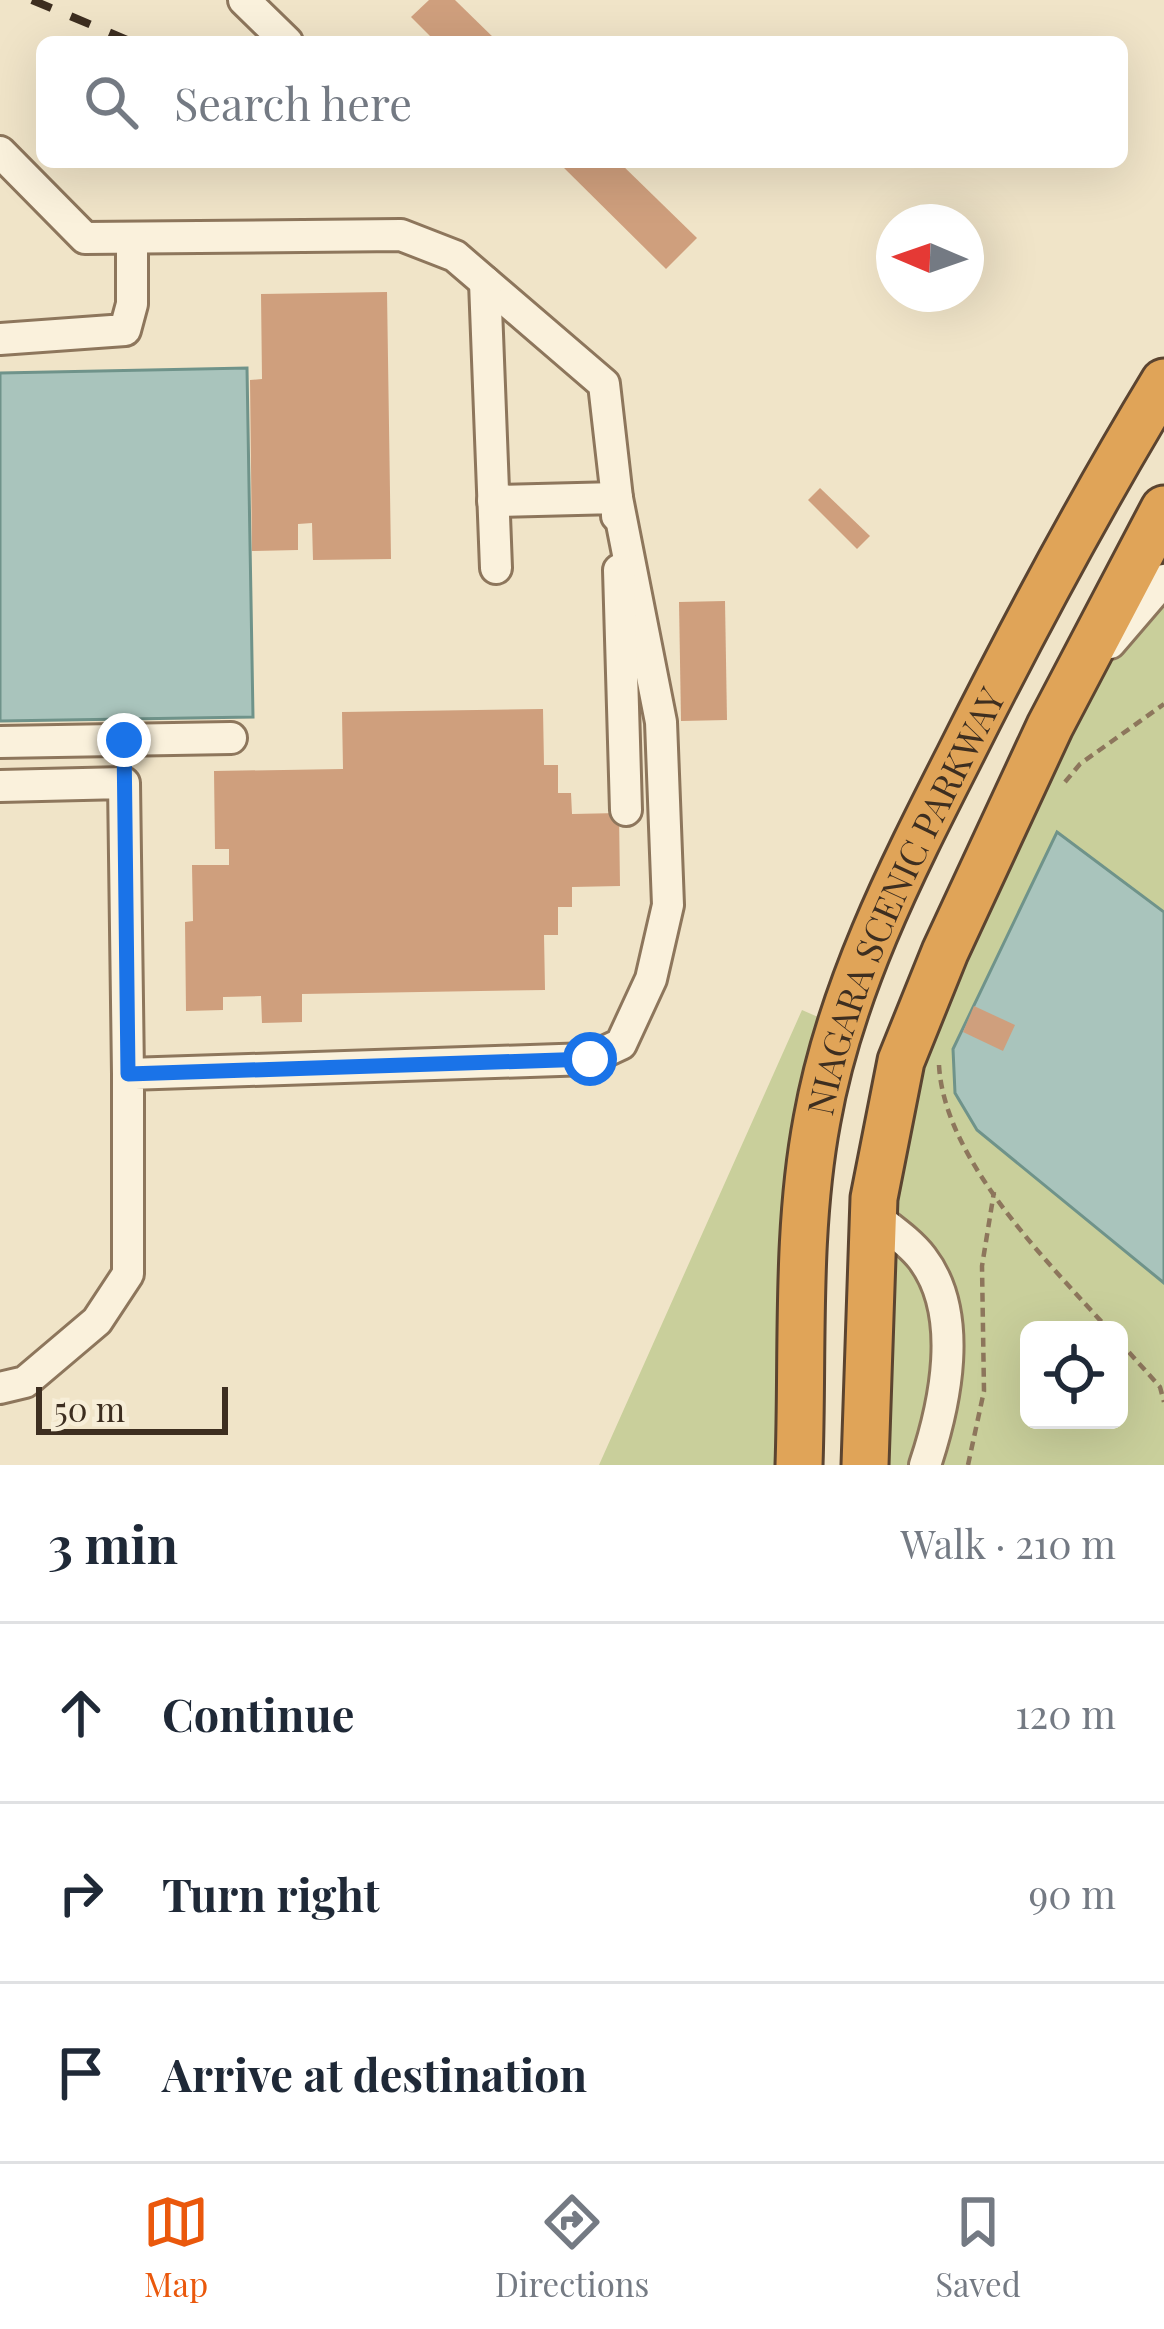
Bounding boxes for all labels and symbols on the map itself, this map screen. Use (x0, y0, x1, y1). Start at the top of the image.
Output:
north arrow (876, 204, 984, 312)
street label: NIAGARA SCENIC PARKWAY (794, 678, 1015, 1119)
route end (97, 713, 151, 767)
route start (563, 1032, 617, 1086)
scale bar (36, 1381, 228, 1434)

